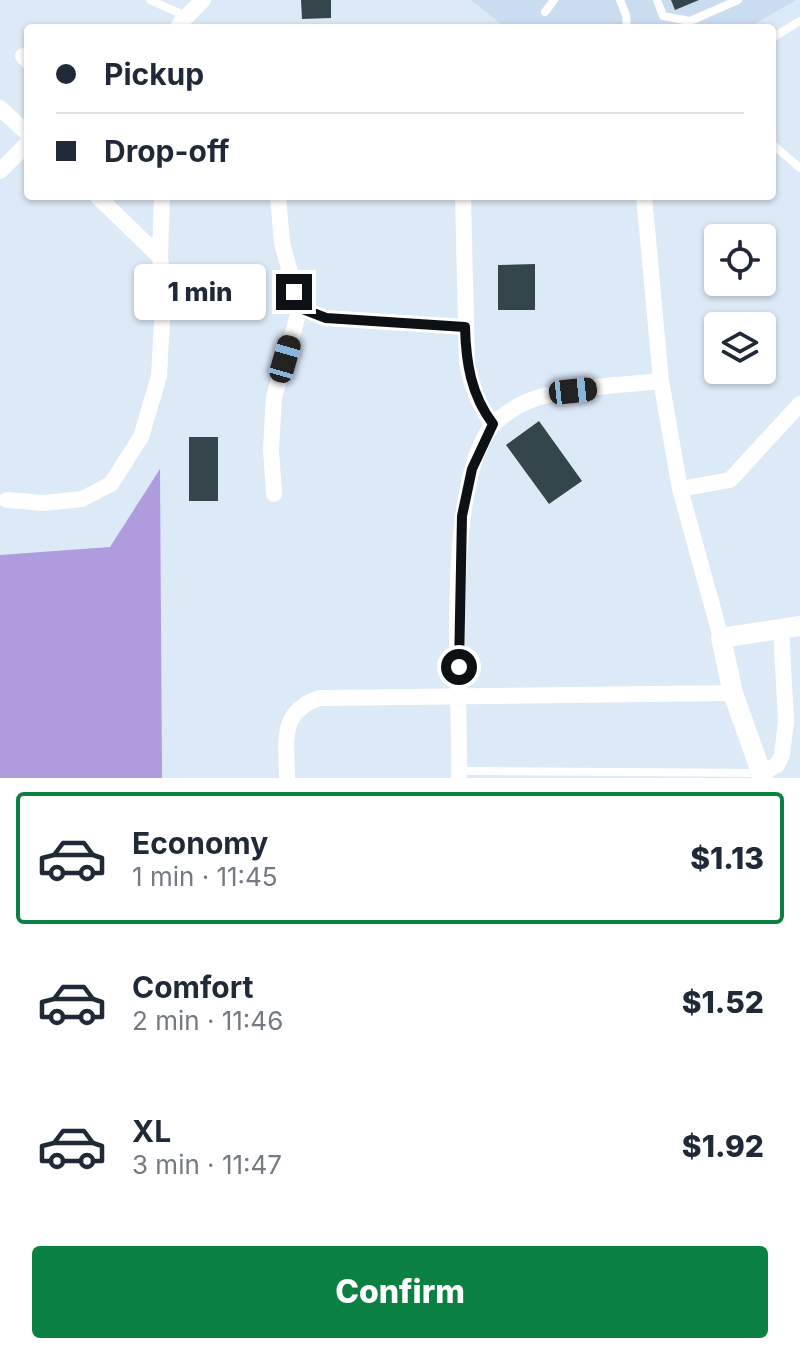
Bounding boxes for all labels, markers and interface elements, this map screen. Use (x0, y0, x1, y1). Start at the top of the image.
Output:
text: Pickup (104, 56, 204, 92)
text: Drop-off (104, 133, 230, 169)
map controls (704, 224, 776, 384)
button: locate (704, 224, 776, 296)
callout: 1 min (134, 264, 266, 320)
route end (276, 274, 312, 310)
text: 1 min (167, 276, 233, 307)
button: layers (704, 312, 776, 384)
car (267, 333, 303, 385)
car (548, 377, 598, 405)
route start (441, 649, 477, 685)
icon: car (36, 822, 108, 894)
text: Economy (132, 825, 268, 861)
text: $1.13 (690, 840, 764, 876)
text: 1 min · 11:45 (132, 861, 278, 892)
icon: car (36, 966, 108, 1038)
text: Comfort (132, 969, 253, 1005)
text: $1.52 (682, 984, 764, 1020)
text: 2 min · 11:46 (132, 1005, 283, 1036)
icon: car (36, 1110, 108, 1182)
text: XL (132, 1113, 171, 1149)
text: $1.92 (682, 1128, 764, 1164)
text: 3 min · 11:47 (132, 1149, 282, 1180)
button: Confirm (32, 1246, 768, 1338)

